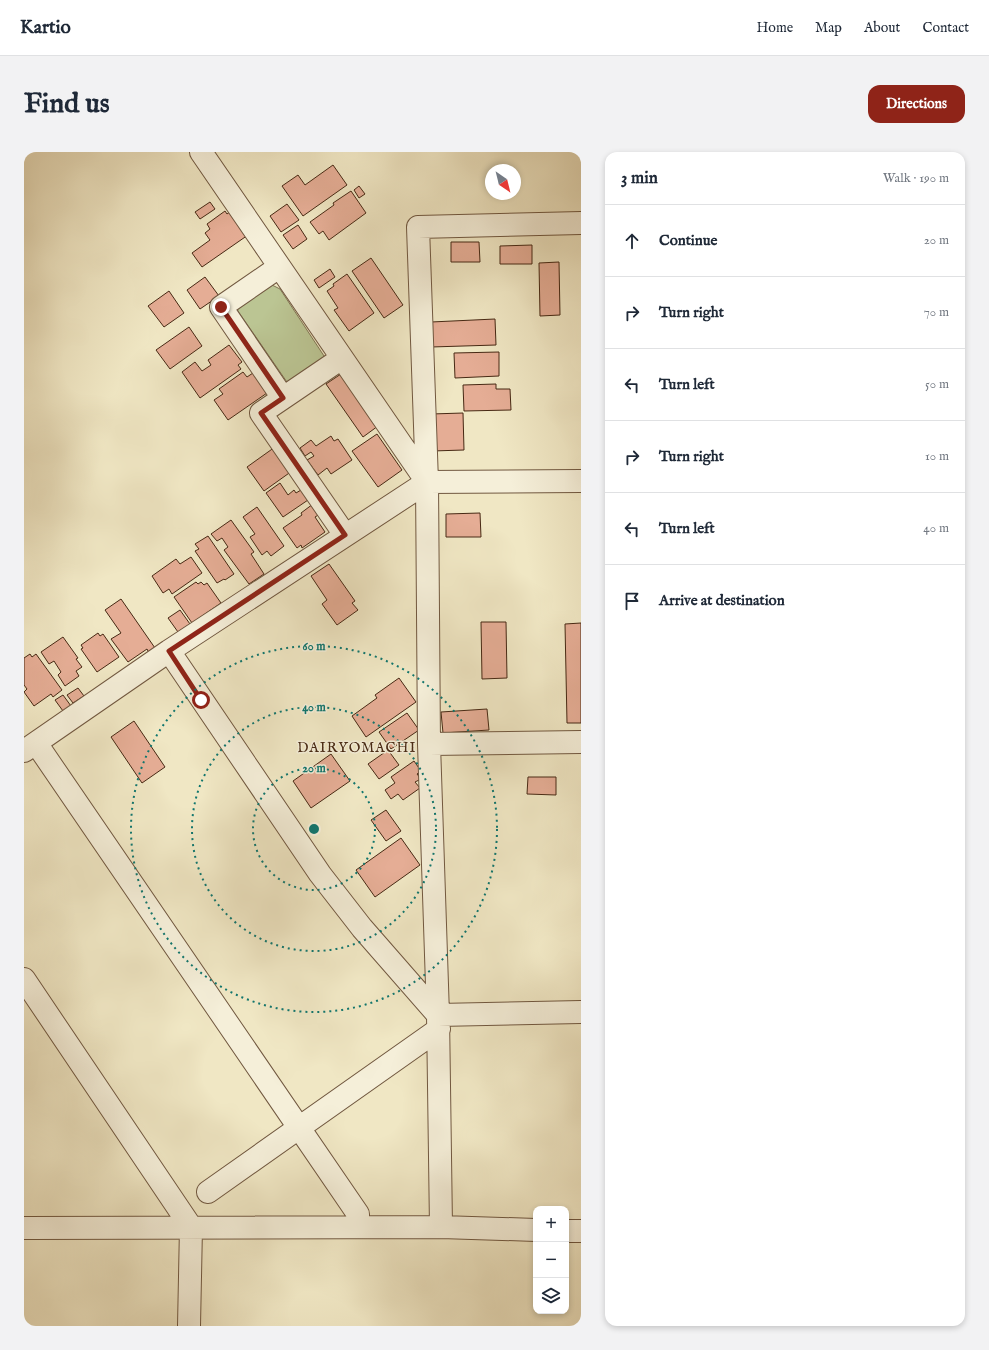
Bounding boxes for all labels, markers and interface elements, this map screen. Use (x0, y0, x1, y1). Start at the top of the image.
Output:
text: Kartio (20, 16, 71, 40)
text: Home (757, 19, 793, 37)
text: Map (815, 19, 842, 37)
text: About (864, 19, 900, 37)
text: Contact (922, 19, 969, 37)
button: Directions (868, 85, 965, 123)
text: Find us (24, 87, 110, 122)
north arrow (485, 164, 521, 200)
text: 3 min (621, 168, 658, 189)
text: Walk · 190 m (883, 170, 949, 187)
icon: ahead (621, 230, 643, 252)
text: Continue (659, 231, 717, 250)
text: 20 m (924, 232, 949, 249)
route end (212, 298, 230, 316)
icon: right (621, 302, 643, 324)
text: Turn right (659, 303, 724, 322)
text: 70 m (924, 304, 949, 321)
icon: left (621, 374, 643, 396)
text: Turn left (659, 375, 715, 394)
text: 50 m (925, 376, 949, 393)
icon: right (621, 446, 643, 468)
text: Turn right (659, 447, 724, 466)
text: 10 m (925, 448, 949, 465)
icon: left (621, 518, 643, 540)
text: Turn left (659, 519, 715, 538)
text: 40 m (923, 520, 949, 537)
icon: arrive (621, 590, 643, 612)
text: Arrive at destination (659, 591, 785, 610)
text: 60 m (303, 639, 326, 654)
route start (192, 691, 210, 709)
text: 40 m (302, 700, 327, 715)
district label: DAIRYOMACHI (297, 739, 417, 757)
text: 20 m (302, 761, 326, 776)
centre of rings (307, 822, 321, 836)
map controls (533, 1206, 569, 1314)
button: + (533, 1206, 569, 1242)
button: − (533, 1242, 569, 1278)
button: layers (533, 1278, 569, 1314)

